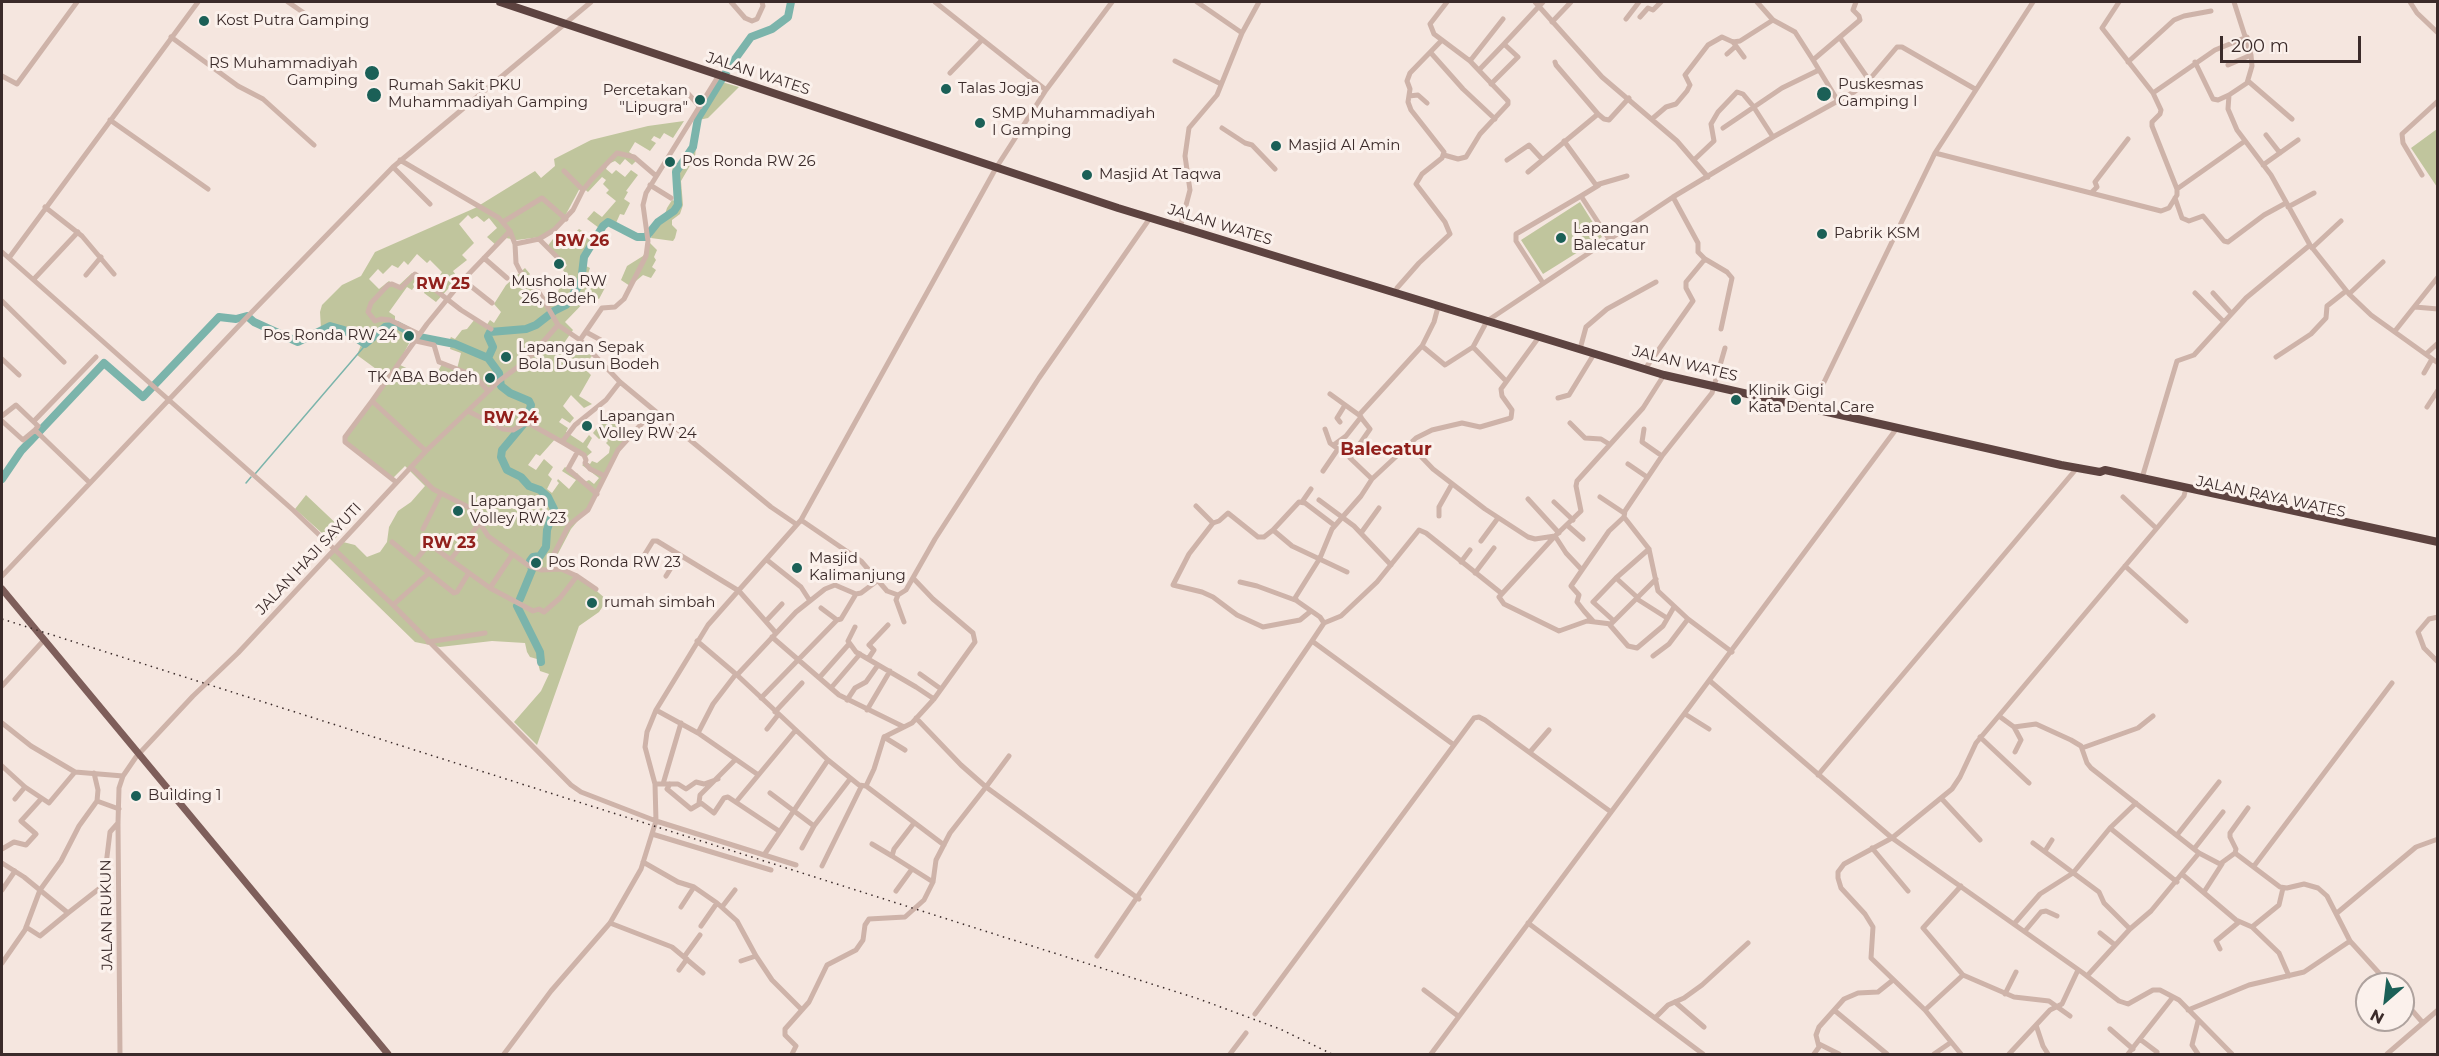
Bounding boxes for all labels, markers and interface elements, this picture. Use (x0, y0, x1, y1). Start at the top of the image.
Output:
place label: Kost Putra Gamping (216, 12, 369, 30)
marker: Kost Putra Gamping (197, 14, 211, 28)
scale bar (2223, 24, 2364, 62)
text: 200 m (2231, 35, 2289, 57)
street label: JALAN WATES (704, 49, 812, 99)
place label: RS Muhammadiyah Gamping (209, 55, 358, 90)
marker: RS Muhammadiyah Gamping (363, 64, 381, 82)
place label: Puskesmas Gamping I (1838, 76, 1923, 111)
place label: Rumah Sakit PKU Muhammadiyah Gamping (388, 77, 588, 112)
place label: Talas Jogja (958, 80, 1039, 98)
place label: Percetakan "Lipugra" (603, 82, 688, 117)
marker: Talas Jogja (939, 82, 953, 96)
marker: Puskesmas Gamping I (1815, 85, 1833, 103)
marker: Rumah Sakit PKU Muhammadiyah Gamping (365, 86, 383, 104)
marker: Percetakan "Lipugra" (693, 93, 707, 107)
place label: SMP Muhammadiyah I Gamping (992, 105, 1155, 140)
marker: SMP Muhammadiyah I Gamping (973, 116, 987, 130)
place label: Masjid Al Amin (1288, 137, 1400, 155)
marker: Masjid Al Amin (1269, 139, 1283, 153)
place label: Pos Ronda RW 26 (682, 153, 816, 171)
marker: Pos Ronda RW 26 (663, 155, 677, 169)
place label: Masjid At Taqwa (1099, 166, 1221, 184)
marker: Masjid At Taqwa (1080, 168, 1094, 182)
street label: JALAN WATES (1166, 201, 1274, 249)
place label: Lapangan Balecatur (1573, 220, 1649, 255)
place label: Pabrik KSM (1834, 225, 1920, 243)
marker: Pabrik KSM (1815, 227, 1829, 241)
district label: RW 26 (555, 231, 609, 251)
marker: Lapangan Balecatur (1554, 231, 1568, 245)
marker: Mushola RW 26, Bodeh (552, 257, 566, 271)
place label: Mushola RW 26, Bodeh (511, 273, 607, 308)
district label: RW 25 (416, 274, 470, 294)
place label: Pos Ronda RW 24 (263, 327, 397, 345)
marker: Pos Ronda RW 24 (402, 329, 416, 343)
place label: Lapangan Sepak Bola Dusun Bodeh (518, 339, 660, 374)
street label: JALAN WATES (1630, 342, 1740, 386)
marker: Lapangan Sepak Bola Dusun Bodeh (499, 350, 513, 364)
place label: TK ABA Bodeh (368, 369, 478, 387)
marker: TK ABA Bodeh (483, 371, 497, 385)
place label: Klinik Gigi Kata Dental Care (1748, 382, 1874, 417)
marker: Klinik Gigi Kata Dental Care (1729, 393, 1743, 407)
district label: RW 24 (483, 408, 539, 428)
place label: Lapangan Volley RW 24 (599, 408, 697, 443)
marker: Lapangan Volley RW 24 (580, 419, 594, 433)
district label: Balecatur (1340, 439, 1432, 461)
street label: JALAN RAYA WATES (2195, 472, 2347, 522)
place label: Lapangan Volley RW 23 (470, 493, 567, 528)
street label: JALAN HAJI SAYUTI (253, 499, 365, 619)
marker: Lapangan Volley RW 23 (451, 504, 465, 518)
district label: RW 23 (422, 533, 476, 553)
place label: Masjid Kalimanjung (809, 550, 906, 585)
place label: Pos Ronda RW 23 (548, 554, 681, 572)
marker: Pos Ronda RW 23 (529, 556, 543, 570)
marker: Masjid Kalimanjung (790, 561, 804, 575)
place label: rumah simbah (604, 594, 715, 612)
marker: rumah simbah (585, 596, 599, 610)
place label: Building 1 (148, 787, 221, 805)
marker: Building 1 (129, 789, 143, 803)
street label: JALAN RUKUN (97, 859, 117, 971)
north arrow (2355, 972, 2415, 1032)
text: N (2367, 1005, 2387, 1028)

